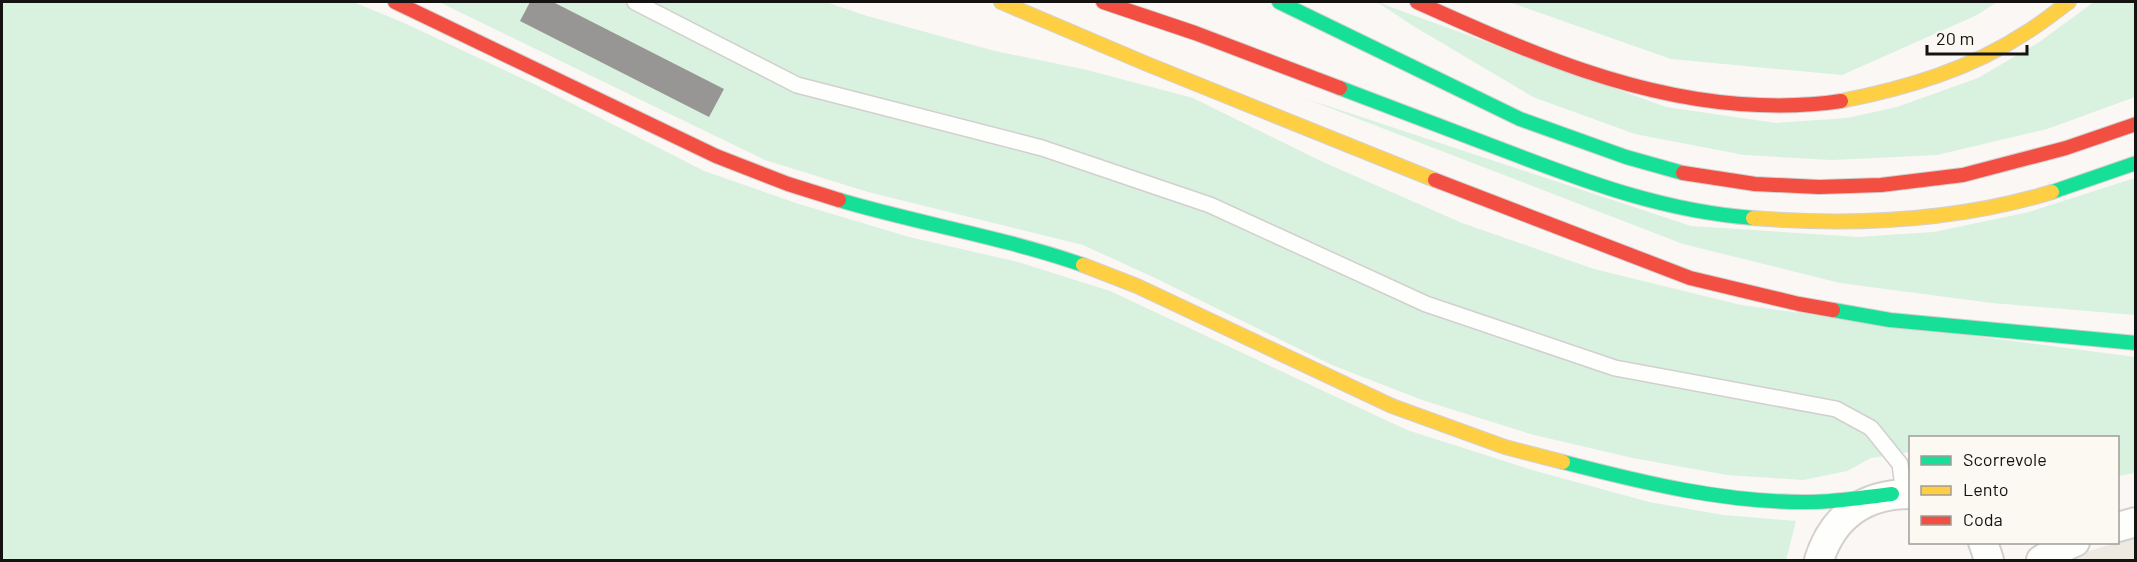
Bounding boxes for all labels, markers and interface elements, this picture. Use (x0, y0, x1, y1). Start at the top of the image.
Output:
scale bar (1927, 18, 2028, 56)
text: 20 m (1936, 27, 1974, 49)
legend (1909, 436, 2119, 544)
text: Scorrevole (1963, 448, 2047, 470)
text: Lento (1963, 478, 2009, 500)
text: Coda (1963, 508, 2003, 530)

